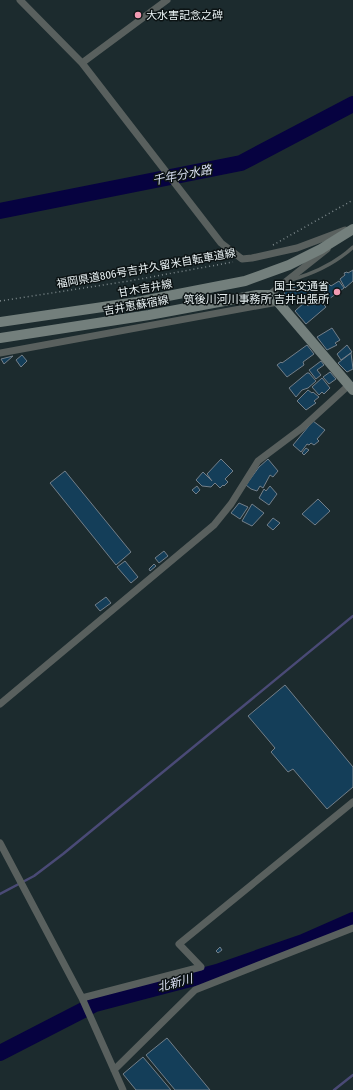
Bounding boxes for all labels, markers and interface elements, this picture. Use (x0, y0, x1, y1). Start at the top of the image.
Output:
place label: 大水害記念之碑 (146, 9, 223, 22)
marker: 大水害記念之碑 (133, 10, 143, 20)
water label: 千年分水路 (151, 162, 214, 188)
street label: 福岡県道806号吉井久留米自転車道線 (55, 246, 237, 291)
street label: 甘木吉井線 (117, 277, 173, 300)
place label: 国土交通省 筑後川河川事務所 吉井出張所 (183, 280, 330, 306)
marker: 国土交通省 筑後川河川事務所 吉井出張所 (332, 287, 342, 297)
street label: 吉井恵蘇宿線 (102, 293, 170, 318)
water label: 北新川 (156, 971, 196, 994)

